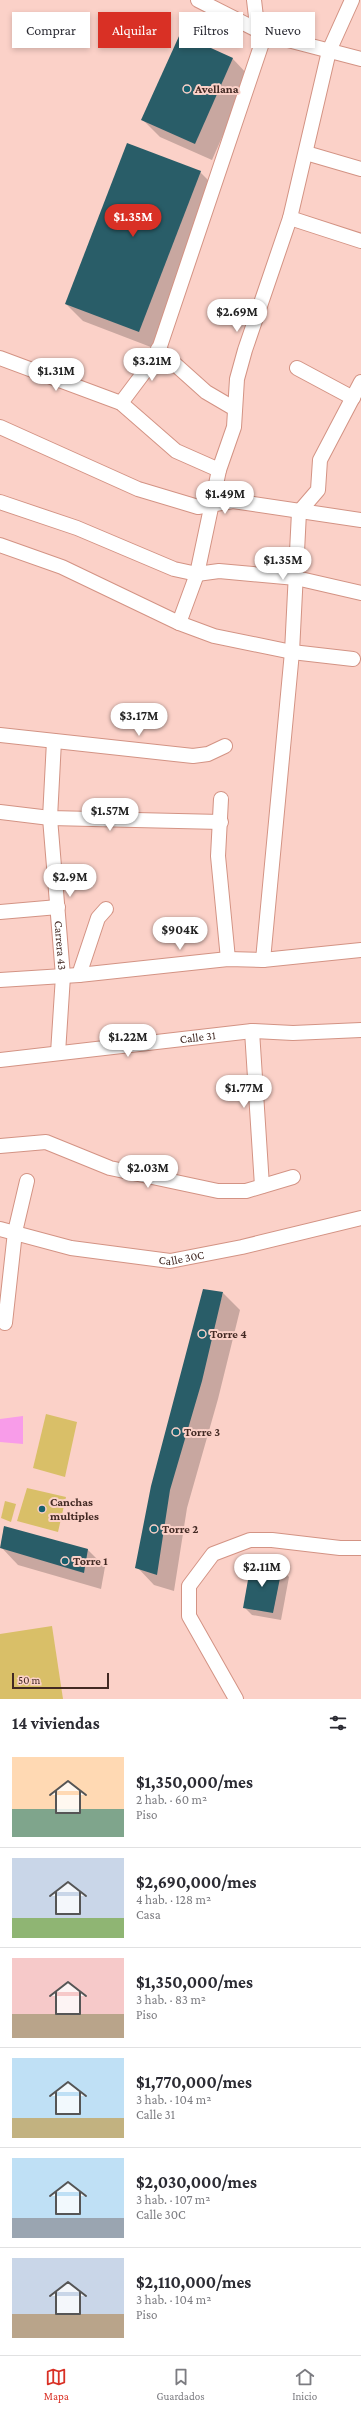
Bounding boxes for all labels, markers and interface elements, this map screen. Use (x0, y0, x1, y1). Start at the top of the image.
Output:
chip: Comprar (12, 12, 90, 48)
chip: Alquilar (98, 12, 171, 48)
chip: Filtros (179, 12, 243, 48)
chip: Nuevo (251, 12, 315, 48)
place label: Avellana (194, 82, 239, 96)
marker: Avellana (182, 84, 192, 94)
pin: $1.35M (100, 204, 166, 238)
text: $1.35M (113, 209, 153, 224)
pin: $2.69M (204, 299, 270, 333)
text: $2.69M (216, 304, 258, 319)
pin: $3.21M (119, 348, 185, 382)
text: $3.21M (132, 353, 172, 368)
pin: $1.31M (23, 358, 89, 392)
text: $1.31M (37, 363, 75, 378)
pin: $1.49M (192, 481, 258, 515)
text: $1.49M (205, 486, 245, 501)
pin: $1.35M (250, 547, 316, 581)
text: $1.35M (263, 552, 303, 567)
pin: $3.17M (106, 703, 172, 737)
text: $3.17M (120, 708, 158, 723)
pin: $1.57M (77, 798, 143, 832)
text: $1.57M (91, 803, 129, 818)
pin: $2.9M (42, 864, 98, 898)
text: $2.9M (52, 869, 88, 884)
pin: $904K (152, 917, 208, 951)
street label: Carrera 43 (51, 920, 70, 971)
text: $904K (162, 922, 198, 937)
pin: $1.22M (95, 1024, 161, 1058)
street label: Calle 31 (179, 1028, 216, 1046)
text: $1.22M (108, 1029, 148, 1044)
pin: $1.77M (211, 1075, 277, 1109)
text: $1.77M (225, 1080, 263, 1095)
pin: $2.03M (115, 1155, 181, 1189)
text: $2.03M (127, 1160, 169, 1175)
street label: Calle 30C (158, 1248, 205, 1268)
place label: Torre 4 (210, 1327, 247, 1341)
marker: Torre 4 (197, 1329, 207, 1339)
place label: Torre 3 (184, 1425, 220, 1439)
marker: Torre 3 (171, 1427, 181, 1437)
place label: Canchas multiples (50, 1495, 99, 1523)
marker: Canchas multiples (37, 1504, 47, 1514)
place label: Torre 2 (162, 1522, 198, 1536)
marker: Torre 2 (149, 1524, 159, 1534)
place label: Torre 1 (73, 1554, 108, 1568)
pin: $2.11M (229, 1554, 295, 1588)
marker: Torre 1 (60, 1556, 70, 1566)
text: $2.11M (243, 1559, 281, 1574)
scale bar (12, 1671, 109, 1690)
text: 50 m (18, 1674, 40, 1686)
icon: filters (327, 1712, 349, 1734)
text: 14 viviendas (12, 1714, 100, 1733)
icon: home (44, 1773, 92, 1821)
text: $1,350,000/mes (136, 1773, 253, 1792)
text: 2 hab. · 60 m² (136, 1792, 207, 1807)
text: Piso (136, 1807, 157, 1822)
text: $2,690,000/mes (136, 1873, 257, 1892)
icon: home (44, 1874, 92, 1922)
text: 4 hab. · 128 m² (136, 1892, 211, 1907)
text: Casa (136, 1907, 161, 1922)
text: $1,350,000/mes (136, 1973, 253, 1992)
icon: home (44, 1974, 92, 2022)
text: 3 hab. · 83 m² (136, 1992, 206, 2007)
text: Piso (136, 2007, 157, 2022)
text: $1,770,000/mes (136, 2073, 252, 2092)
icon: home (44, 2074, 92, 2122)
text: 3 hab. · 104 m² (136, 2092, 211, 2107)
text: Calle 31 (136, 2107, 175, 2122)
text: $2,030,000/mes (136, 2173, 257, 2192)
icon: home (44, 2174, 92, 2222)
text: 3 hab. · 107 m² (136, 2192, 210, 2207)
text: Calle 30C (136, 2207, 186, 2222)
text: $2,110,000/mes (136, 2273, 251, 2292)
icon: home (44, 2274, 92, 2322)
text: 3 hab. · 104 m² (136, 2292, 211, 2307)
text: Piso (136, 2307, 157, 2322)
tab: Mapa (44, 2366, 69, 2402)
tab: Guardados (157, 2366, 205, 2402)
tab: Inicio (292, 2366, 317, 2402)

